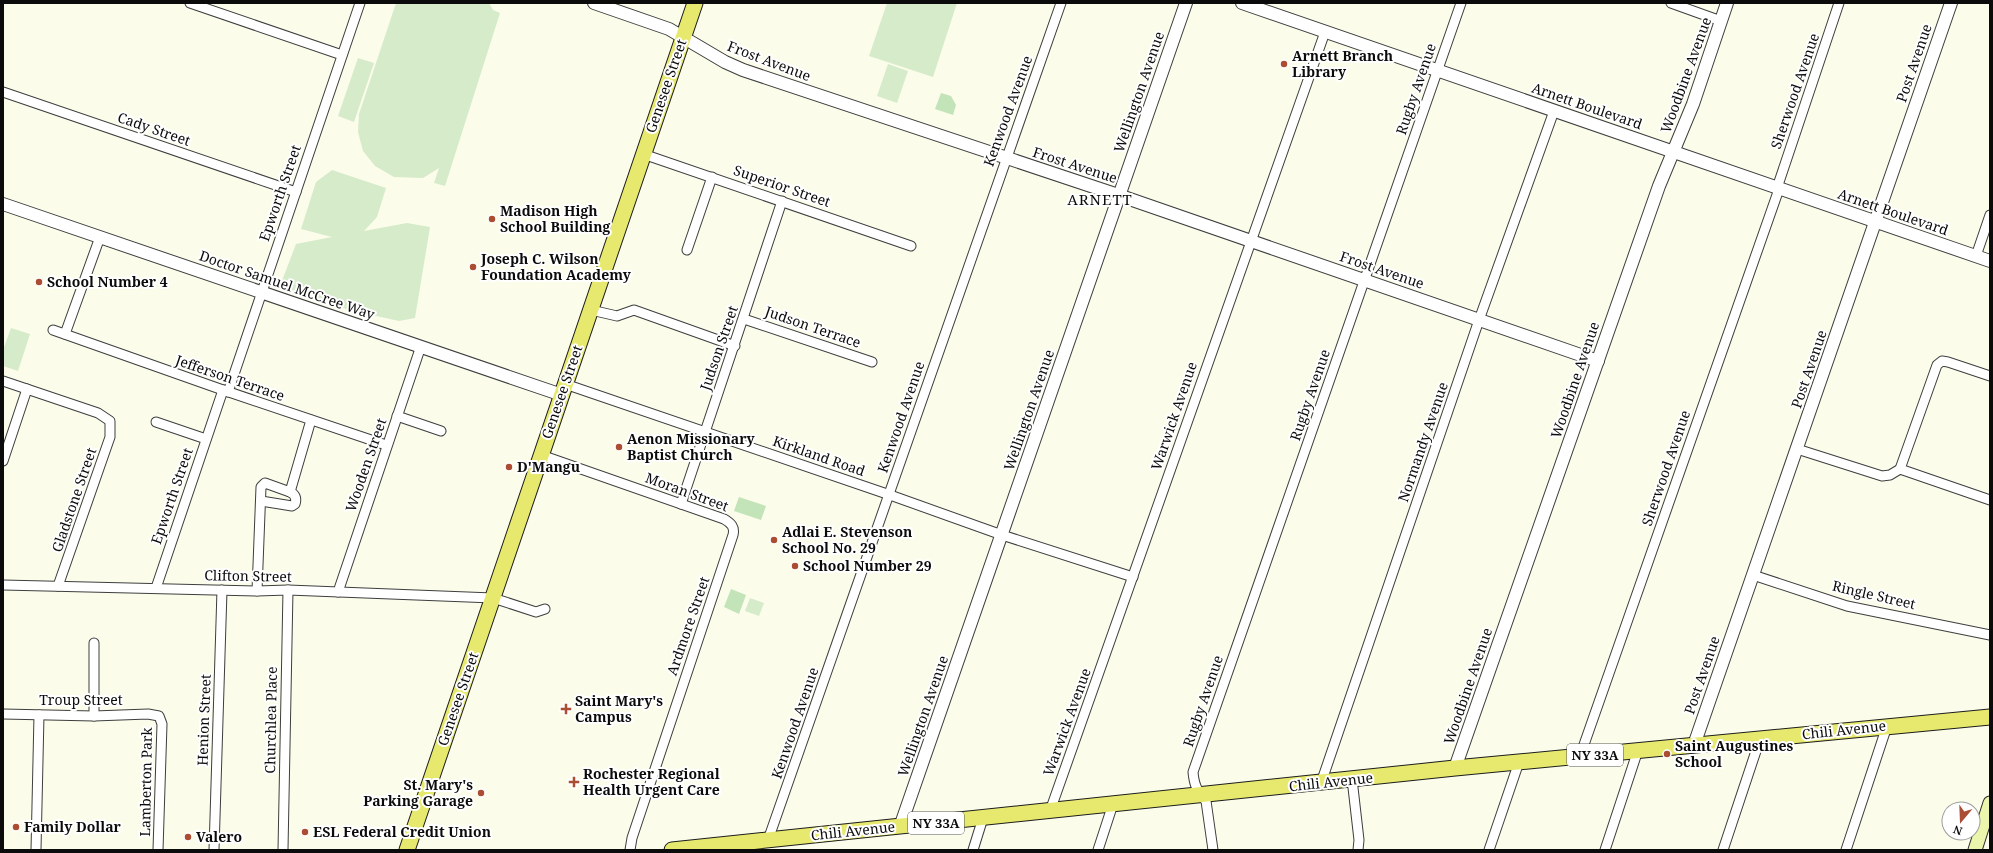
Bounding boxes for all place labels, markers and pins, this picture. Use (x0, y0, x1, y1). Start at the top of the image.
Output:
place label: Arnett Branch Library (1292, 46, 1393, 81)
marker: Arnett Branch Library (1279, 59, 1289, 69)
place label: Madison High School Building (500, 201, 611, 236)
marker: Madison High School Building (487, 214, 497, 224)
place label: Joseph C. Wilson Foundation Academy (480, 249, 632, 284)
marker: Joseph C. Wilson Foundation Academy (468, 262, 478, 272)
place label: School Number 4 (47, 272, 168, 291)
marker: School Number 4 (34, 277, 44, 287)
place label: Aenon Missionary Baptist Church (627, 429, 755, 464)
marker: Aenon Missionary Baptist Church (614, 442, 624, 452)
place label: D'Mangu (517, 457, 580, 476)
marker: D'Mangu (504, 462, 514, 472)
place label: Adlai E. Stevenson School No. 29 (782, 522, 912, 557)
marker: Adlai E. Stevenson School No. 29 (769, 535, 779, 545)
place label: School Number 29 (803, 556, 932, 575)
marker: School Number 29 (790, 561, 800, 571)
place label: Saint Mary's Campus (575, 691, 663, 726)
marker: Saint Mary's Campus (560, 703, 572, 715)
place label: Saint Augustines School (1675, 736, 1794, 771)
marker: Saint Augustines School (1662, 749, 1672, 759)
place label: Rochester Regional Health Urgent Care (583, 764, 720, 799)
place label: St. Mary's Parking Garage (363, 775, 473, 810)
marker: Rochester Regional Health Urgent Care (568, 776, 580, 788)
marker: St. Mary's Parking Garage (476, 788, 486, 798)
place label: Family Dollar (24, 817, 122, 836)
marker: Family Dollar (11, 822, 21, 832)
place label: ESL Federal Credit Union (313, 822, 491, 841)
place label: Valero (196, 827, 242, 846)
marker: ESL Federal Credit Union (300, 827, 310, 837)
marker: Valero (183, 832, 193, 842)

